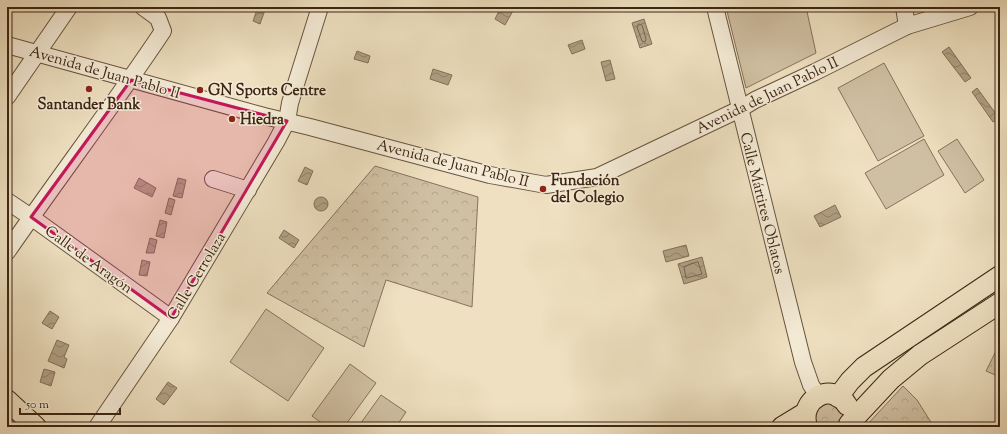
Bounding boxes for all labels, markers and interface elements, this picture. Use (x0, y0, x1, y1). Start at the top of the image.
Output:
street label: Avenida de Juan Pablo II (27, 42, 183, 105)
street label: Avenida de Juan Pablo II (693, 53, 843, 140)
place label: GN Sports Centre (208, 81, 326, 102)
marker: Santander Bank (84, 84, 94, 94)
marker: GN Sports Centre (195, 85, 205, 95)
place label: Santander Bank (38, 95, 141, 116)
place label: Hiedra (240, 110, 284, 131)
marker: Hiedra (227, 114, 237, 124)
street label: Calle Mártires Oblatos (734, 130, 789, 277)
street label: Avenida de Juan Pablo II (374, 135, 531, 194)
place label: Fundación del Colegio (551, 171, 624, 209)
marker: Fundación del Colegio (538, 184, 548, 194)
street label: Calle de Aragón (40, 221, 137, 299)
street label: Calle Cerrolaza (163, 229, 232, 325)
scale bar (20, 390, 120, 416)
text: 50 m (25, 396, 49, 414)

